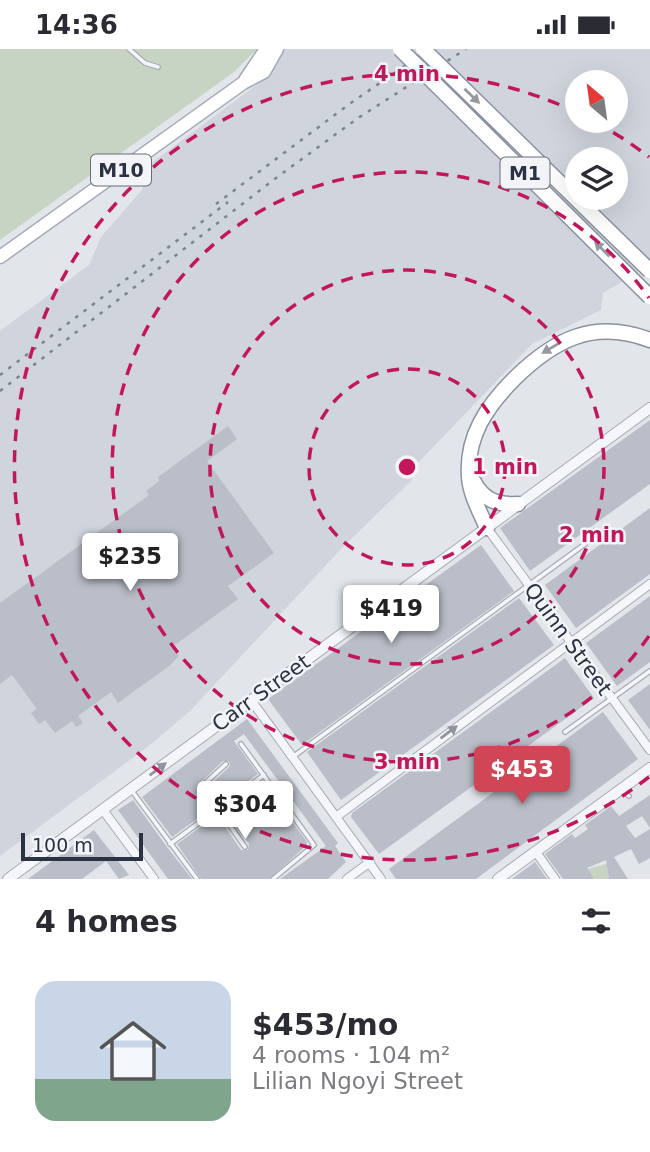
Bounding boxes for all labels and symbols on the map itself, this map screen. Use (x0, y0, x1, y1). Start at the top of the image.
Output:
text: 4 min (374, 62, 440, 86)
north arrow (565, 70, 628, 133)
one-way arrow (464, 88, 481, 105)
road number: M10 (91, 154, 151, 185)
road number: M1 (500, 157, 550, 189)
one-way arrow (594, 241, 610, 258)
one-way arrow (542, 341, 561, 354)
centre of rings (395, 455, 419, 479)
text: 1 min (472, 455, 538, 479)
text: 2 min (559, 523, 625, 547)
pin: $235 (89, 533, 171, 593)
street label: Quinn Street (519, 578, 617, 700)
pin: $419 (350, 585, 432, 645)
street label: Carr Street (207, 650, 315, 736)
one-way arrow (440, 725, 459, 739)
pin: $453 (481, 747, 563, 806)
text: 3 min (374, 750, 440, 774)
one-way arrow (149, 763, 167, 777)
pin: $304 (204, 781, 286, 841)
scale bar (21, 830, 144, 862)

